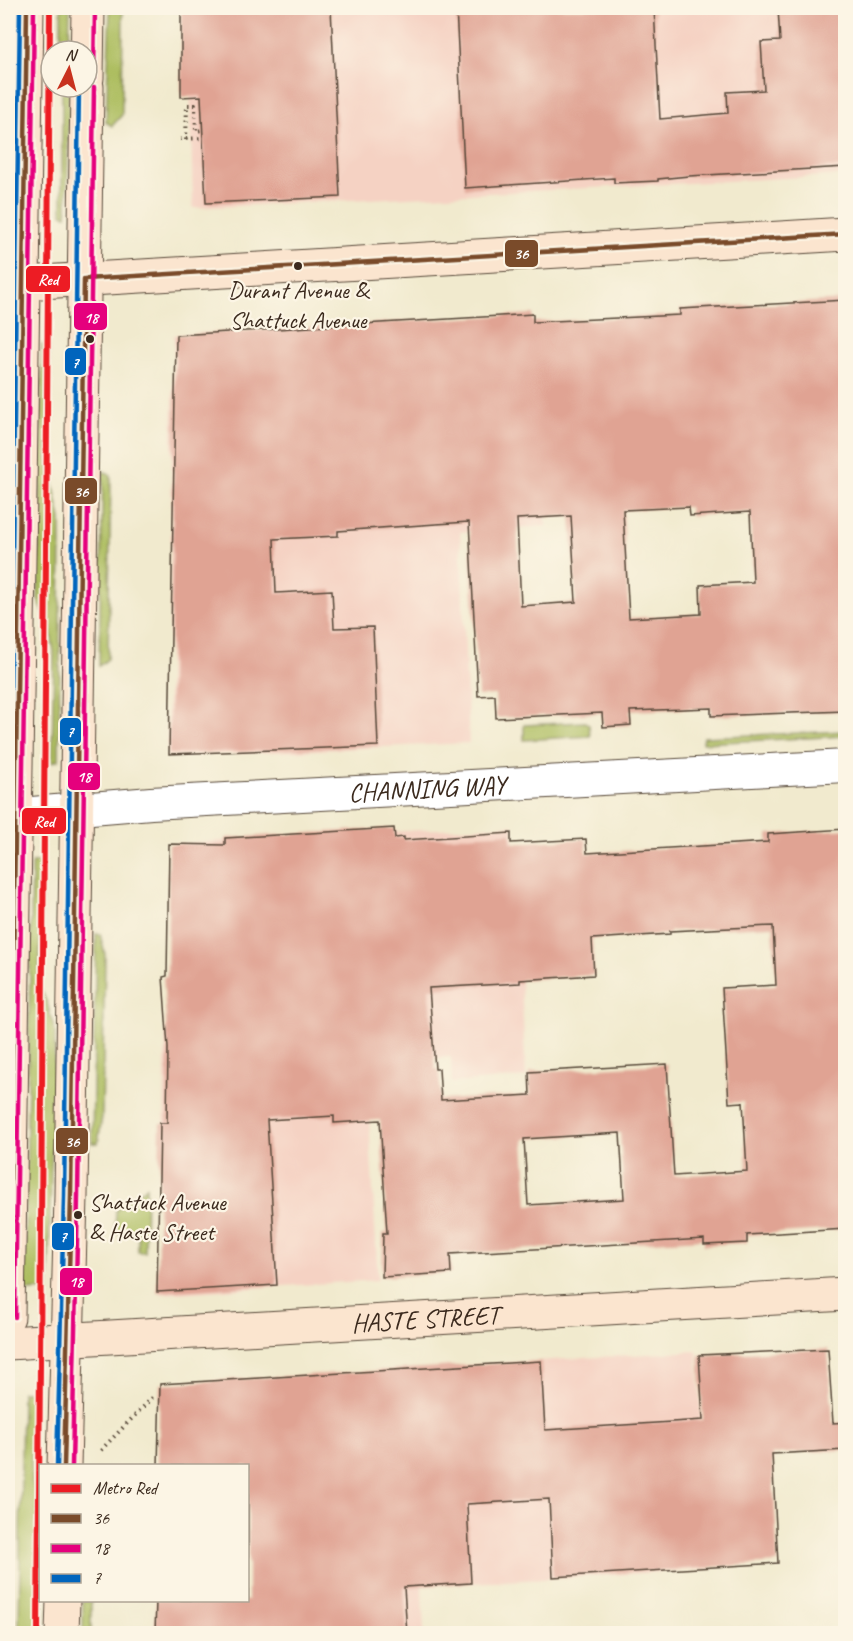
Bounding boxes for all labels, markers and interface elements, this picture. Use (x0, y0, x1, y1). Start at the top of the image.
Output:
north arrow (39, 39, 99, 99)
text: N (64, 45, 80, 66)
line badge: 36 (504, 239, 539, 268)
text: 36 (514, 244, 530, 264)
marker: Durant Avenue & Shattuck Avenue (292, 260, 304, 272)
line badge: Red (25, 265, 71, 293)
text: Red (38, 270, 61, 290)
place label: Durant Avenue & Shattuck Avenue (228, 275, 370, 335)
line badge: 18 (73, 302, 108, 331)
text: 18 (84, 308, 100, 328)
unlabelled marker (84, 333, 96, 345)
line badge: 7 (64, 347, 87, 376)
text: 7 (71, 353, 80, 373)
line badge: 36 (64, 477, 98, 505)
text: 36 (74, 482, 90, 502)
line badge: 7 (59, 717, 82, 746)
text: 7 (66, 722, 75, 742)
line badge: 18 (67, 762, 101, 791)
text: 18 (77, 767, 93, 787)
street label: CHANNING WAY (348, 768, 511, 809)
line badge: Red (21, 807, 67, 835)
text: Red (34, 812, 57, 832)
line badge: 36 (55, 1127, 89, 1155)
text: 36 (65, 1132, 81, 1152)
place label: Shattuck Avenue & Haste Street (89, 1187, 228, 1247)
marker: Shattuck Avenue & Haste Street (72, 1209, 84, 1221)
line badge: 7 (51, 1222, 75, 1251)
text: 7 (59, 1227, 68, 1247)
line badge: 18 (59, 1267, 93, 1296)
text: 18 (69, 1272, 85, 1292)
street label: HASTE STREET (351, 1298, 505, 1340)
legend (39, 1464, 249, 1602)
text: Metro Red (93, 1477, 160, 1499)
text: 36 (93, 1507, 110, 1529)
text: 18 (93, 1537, 111, 1559)
text: 7 (93, 1567, 102, 1589)

